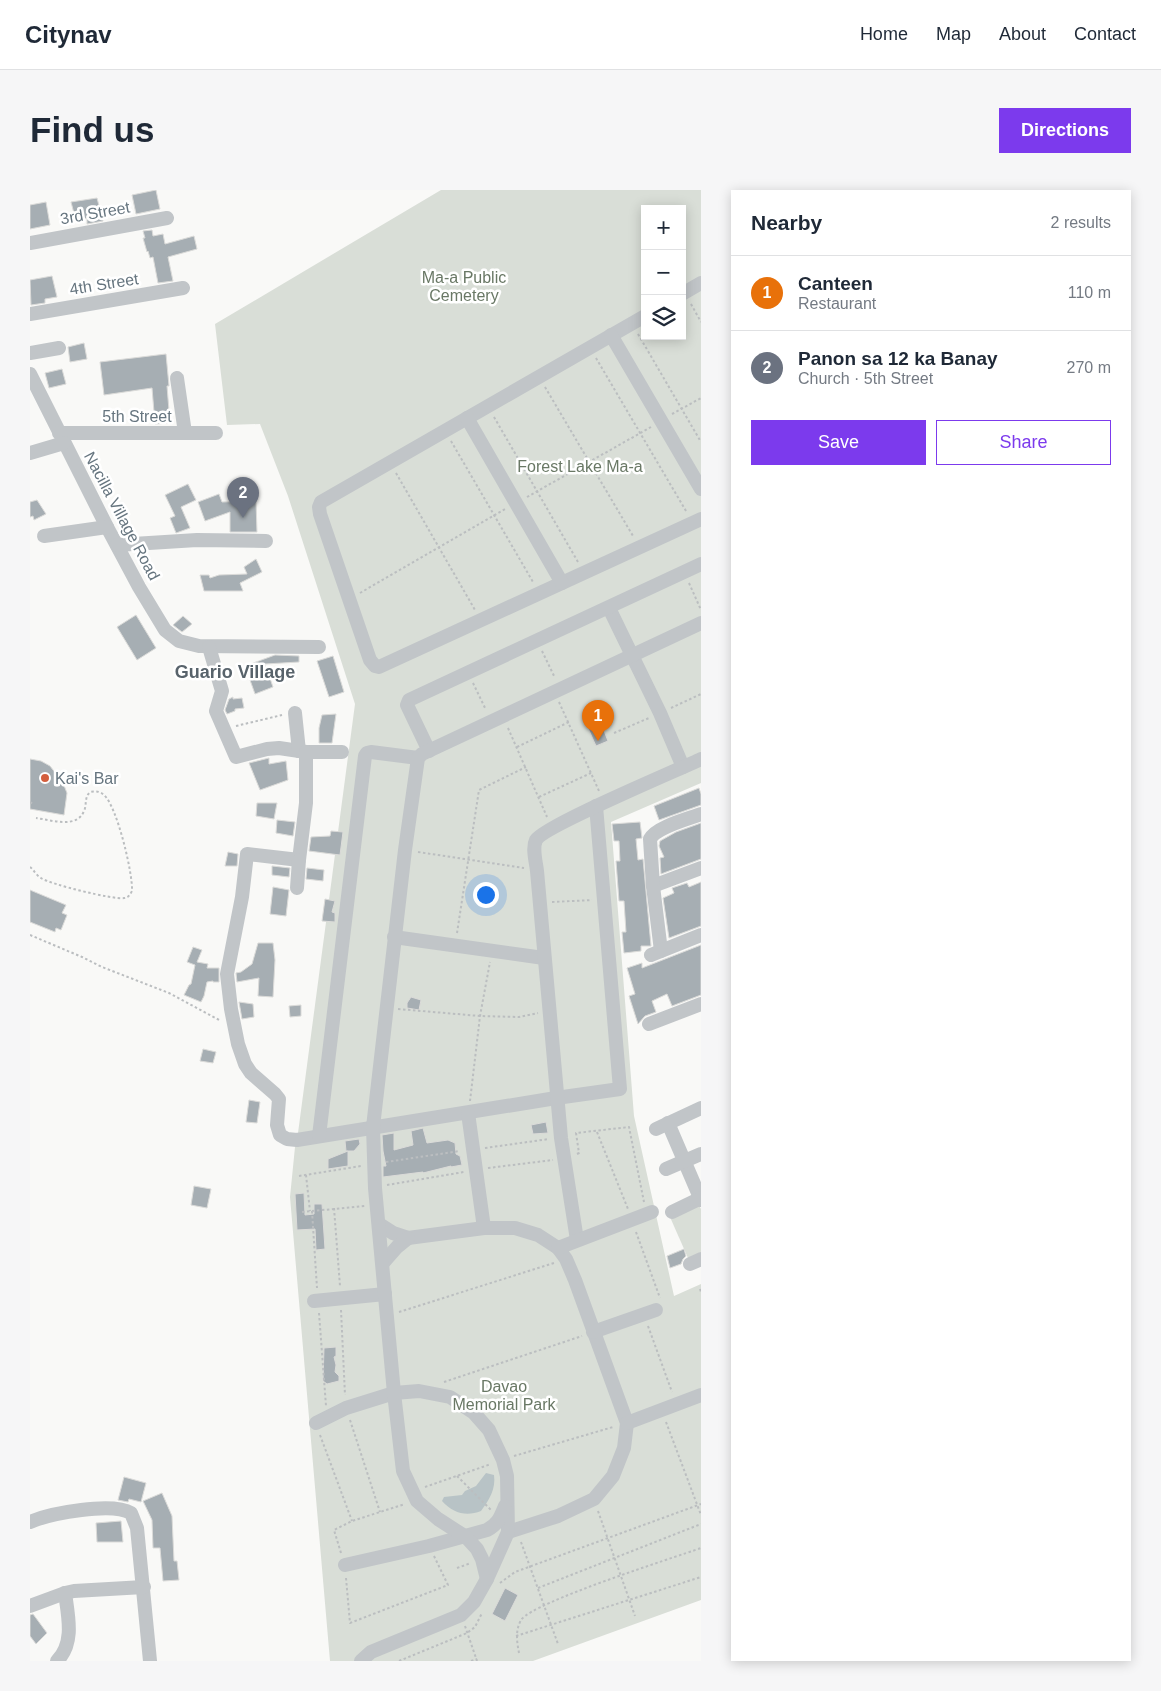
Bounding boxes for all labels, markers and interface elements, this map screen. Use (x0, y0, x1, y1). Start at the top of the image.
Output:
text: Citynav (25, 21, 112, 48)
text: Home (860, 24, 908, 44)
text: Map (936, 24, 971, 44)
text: About (999, 24, 1046, 44)
text: Contact (1074, 24, 1136, 44)
button: Directions (999, 108, 1131, 153)
text: Find us (30, 110, 154, 149)
street label: 3rd Street (59, 198, 132, 227)
map controls (641, 205, 686, 340)
button: + (641, 205, 686, 250)
text: Nearby (751, 211, 822, 234)
text: 2 results (1051, 214, 1111, 231)
button: − (641, 250, 686, 295)
park label: Ma-a Public Cemetery (422, 269, 506, 304)
street label: 4th Street (68, 270, 140, 298)
text: Canteen (798, 273, 873, 294)
text: 1 (763, 284, 771, 301)
text: 110 m (1068, 284, 1111, 301)
button: layers (641, 295, 686, 340)
text: Restaurant (798, 295, 876, 312)
text: Panon sa 12 ka Banay (798, 348, 998, 369)
text: 2 (763, 359, 771, 376)
text: 270 m (1067, 359, 1111, 376)
text: Church · 5th Street (798, 370, 933, 387)
street label: 5th Street (102, 408, 172, 425)
button: Save (751, 420, 926, 465)
button: Share (936, 420, 1111, 465)
street label: Nacilla Village Road (81, 449, 163, 583)
park label: Forest Lake Ma-a (517, 458, 643, 475)
pin: 2 (227, 477, 259, 518)
district label: Guario Village (175, 662, 295, 682)
pin: 1 (582, 700, 614, 741)
place label: Kai's Bar (55, 770, 119, 787)
marker: Kai's Bar (39, 772, 51, 784)
your location (473, 882, 499, 908)
park label: Davao Memorial Park (452, 1378, 557, 1413)

